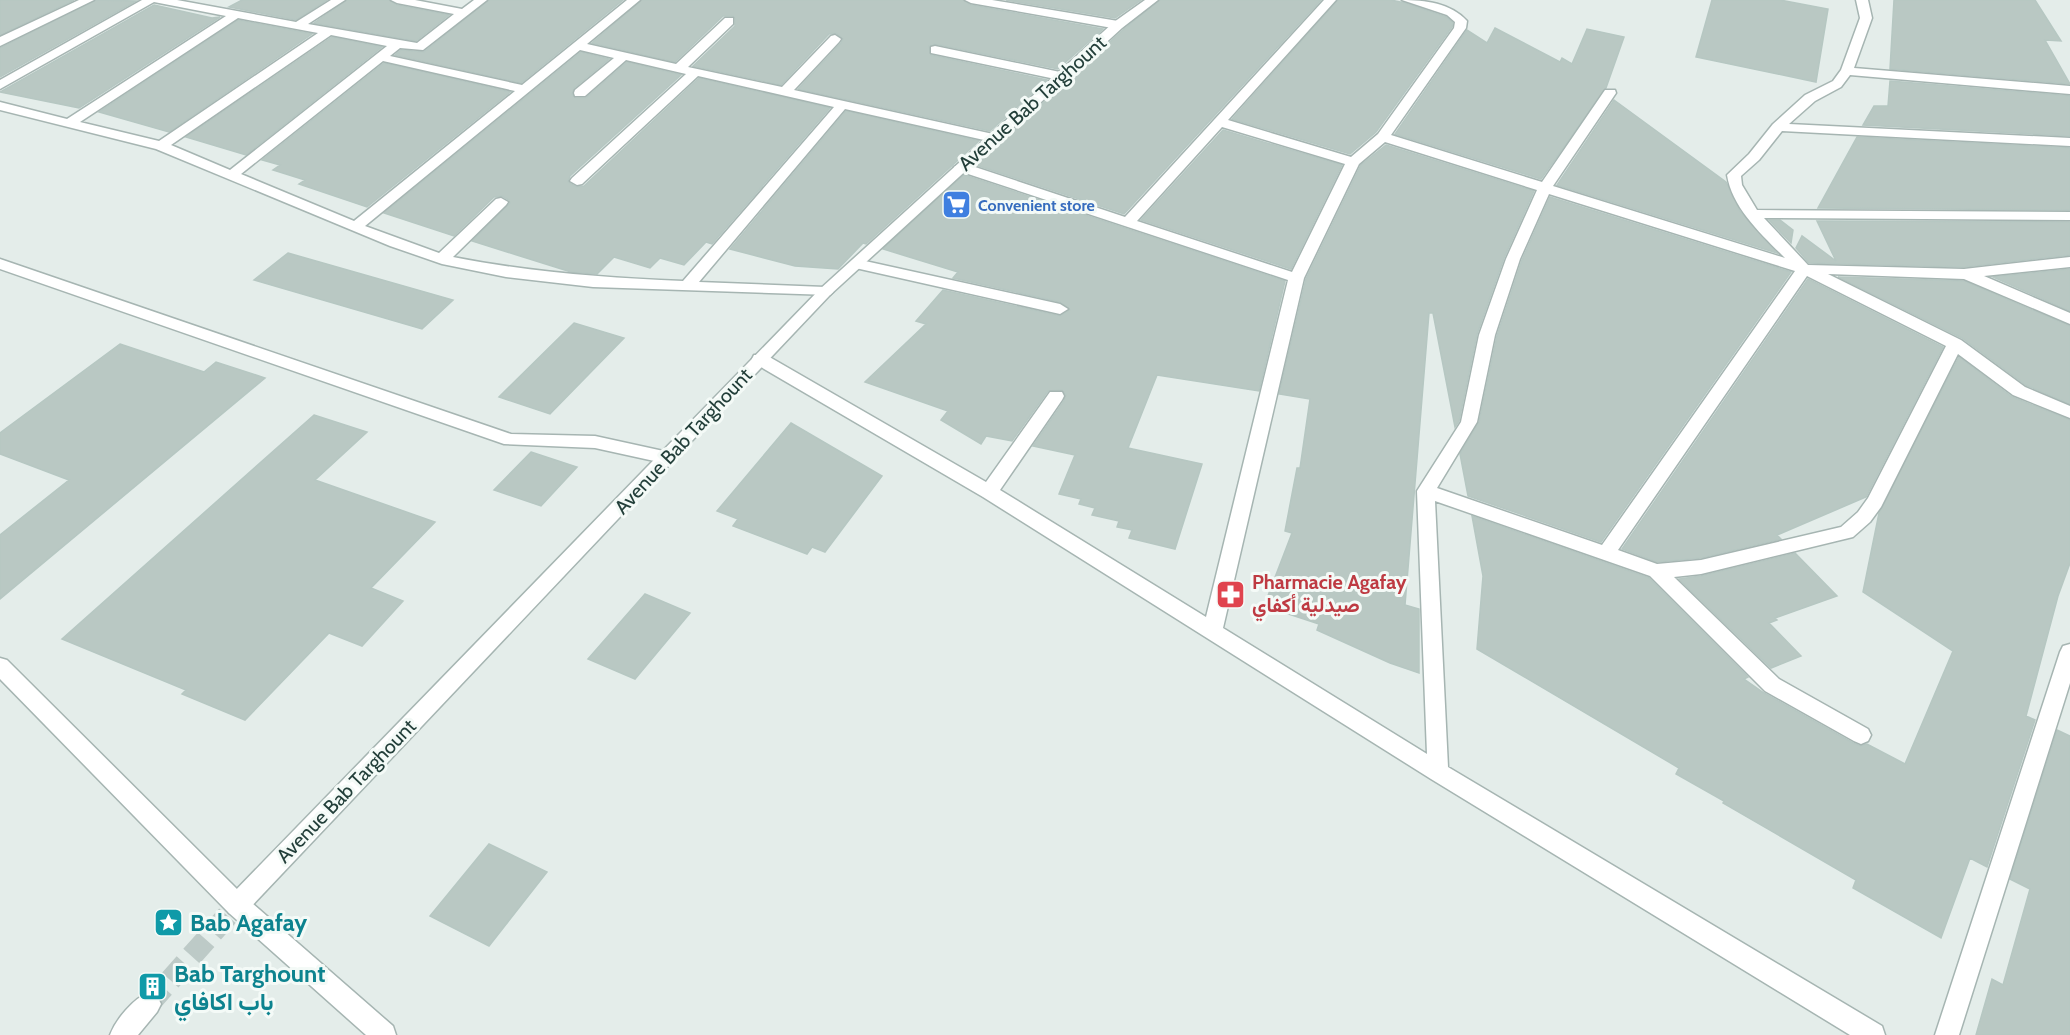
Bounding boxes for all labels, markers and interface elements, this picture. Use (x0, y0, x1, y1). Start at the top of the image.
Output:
street label: Avenue Bab Targhount (953, 30, 1111, 176)
supermarket icon: Convenient store (941, 189, 973, 221)
place label: Convenient store (978, 196, 1095, 215)
street label: Avenue Bab Targhount (609, 363, 757, 519)
place label: Pharmacie Agafay صيدلية أكفاي (1252, 570, 1407, 622)
pharmacy icon: Pharmacie Agafay صيدلية أكفاي (1215, 578, 1247, 610)
street label: Avenue Bab Targhount (271, 714, 421, 868)
place icon: Bab Agafay (153, 906, 185, 938)
place label: Bab Agafay (190, 908, 307, 937)
place label: Bab Targhount باب اكافاي (174, 959, 325, 1022)
building icon: Bab Targhount باب اكافاي (137, 971, 169, 1003)

